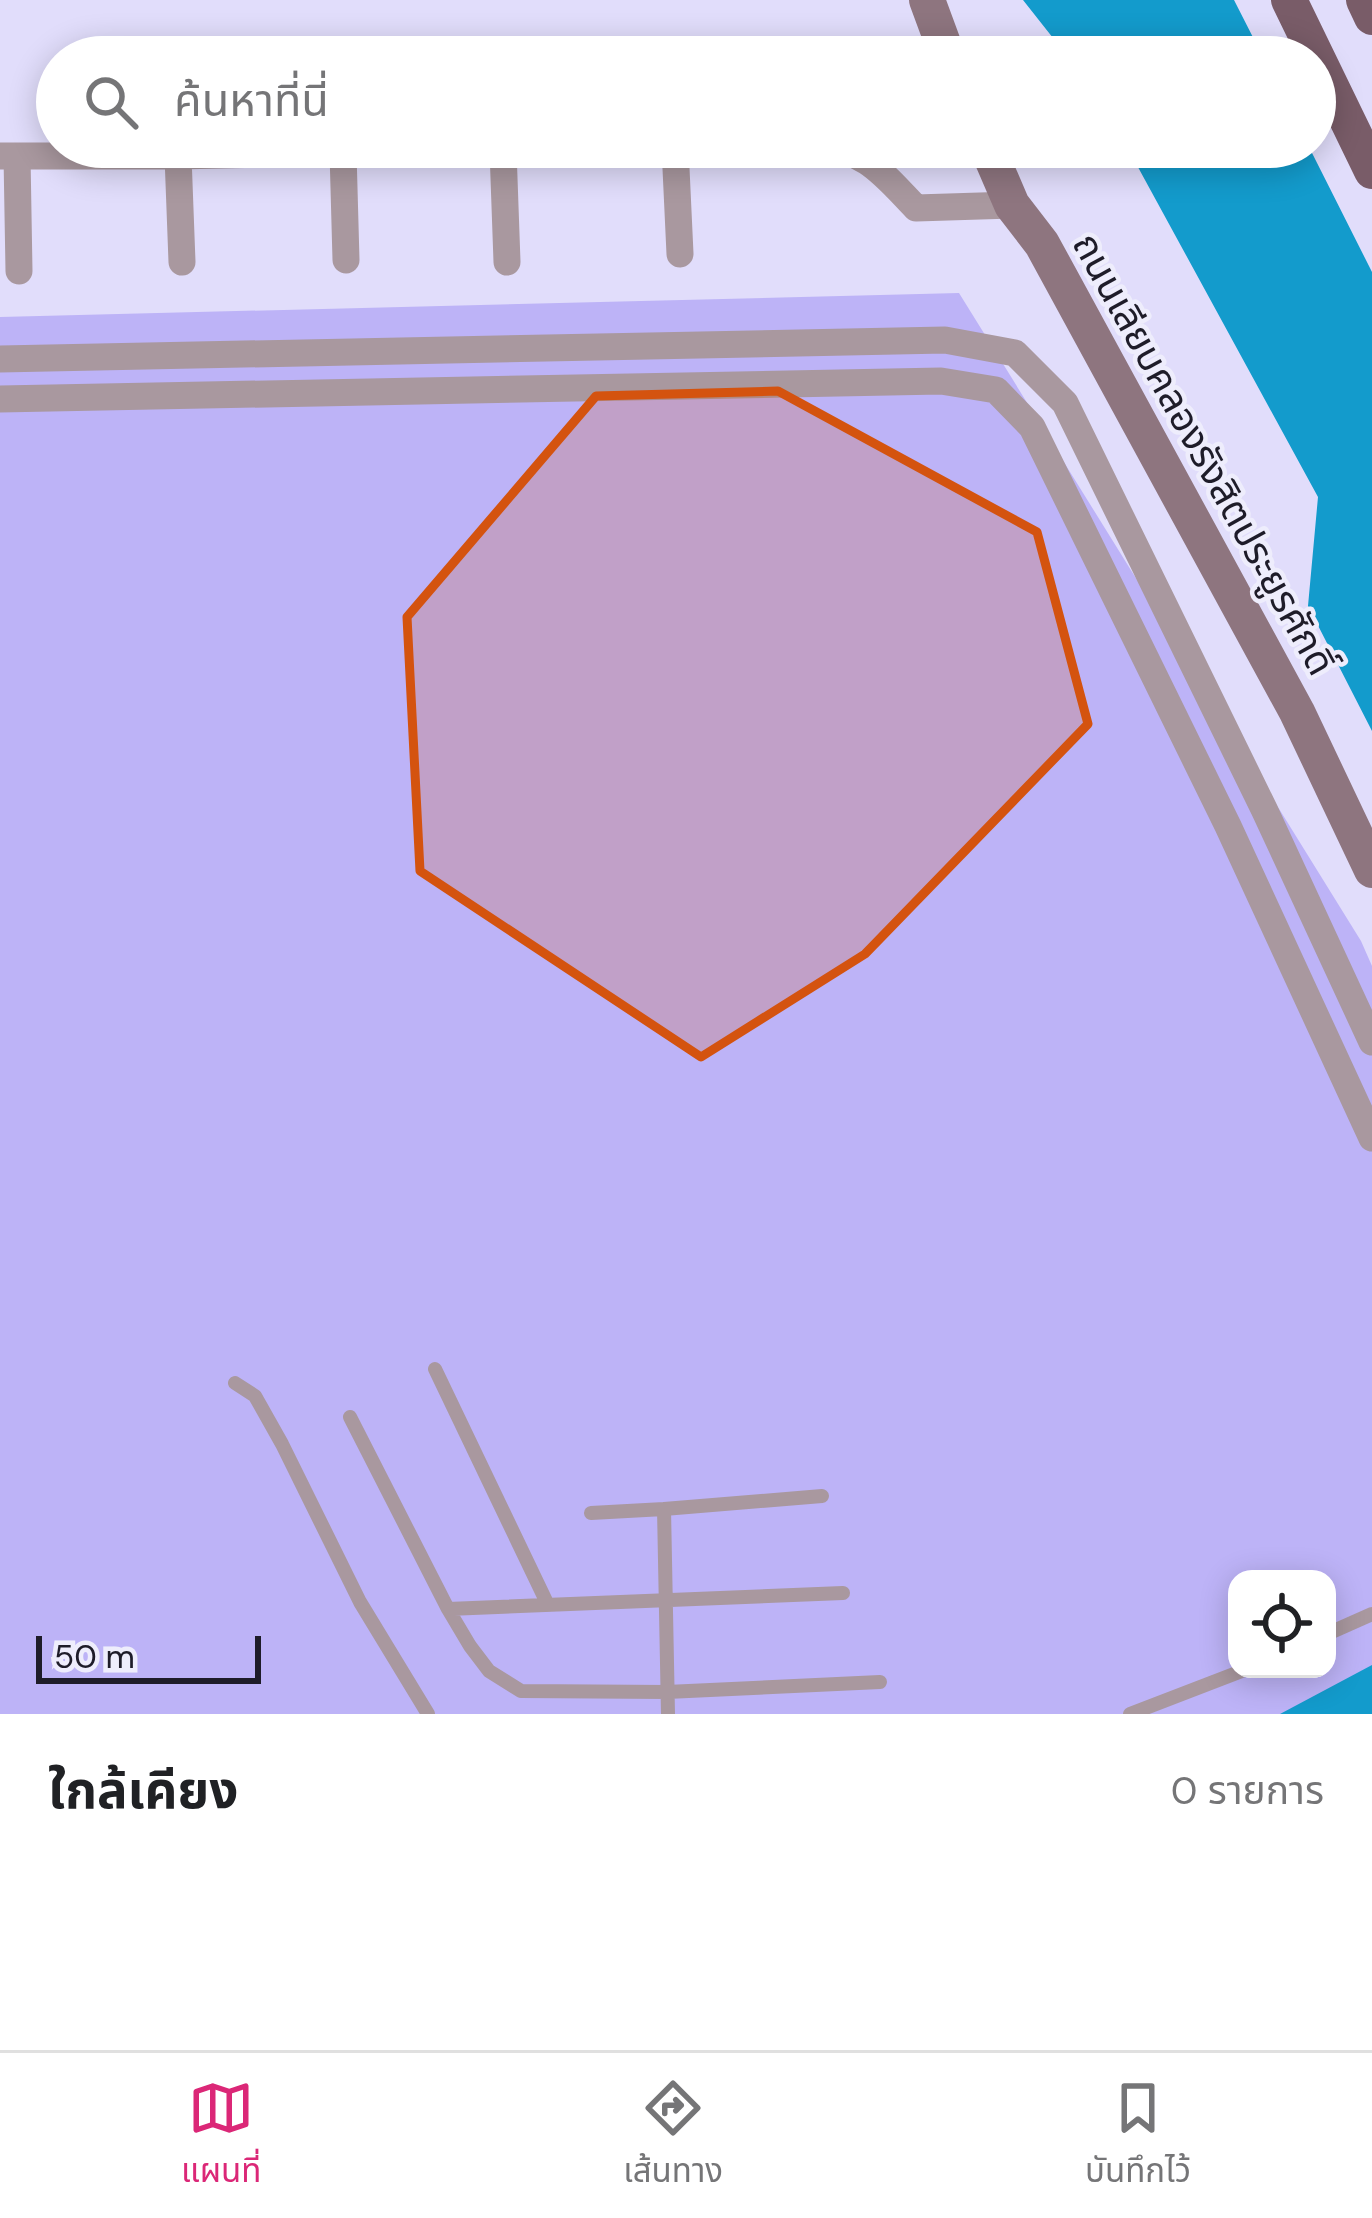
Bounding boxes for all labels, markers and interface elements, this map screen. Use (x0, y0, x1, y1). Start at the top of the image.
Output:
search box (36, 36, 1336, 168)
icon: search (78, 69, 144, 135)
text: ค้นหาที่นี่ (174, 71, 329, 130)
street label: ถนนเลียบคลองรังสิตประยูรศักดิ์ (1061, 224, 1347, 684)
map controls (1228, 1570, 1336, 1678)
button: locate (1228, 1570, 1336, 1678)
scale bar (36, 1630, 261, 1683)
text: 50 m (54, 1635, 135, 1678)
text: ใกล้เคียง (48, 1757, 238, 1824)
text: 0 รายการ (1171, 1765, 1324, 1816)
tab: แผนที่ (181, 2075, 261, 2197)
tab: เส้นทาง (623, 2075, 723, 2197)
tab: บันทึกไว้ (1085, 2075, 1191, 2197)

